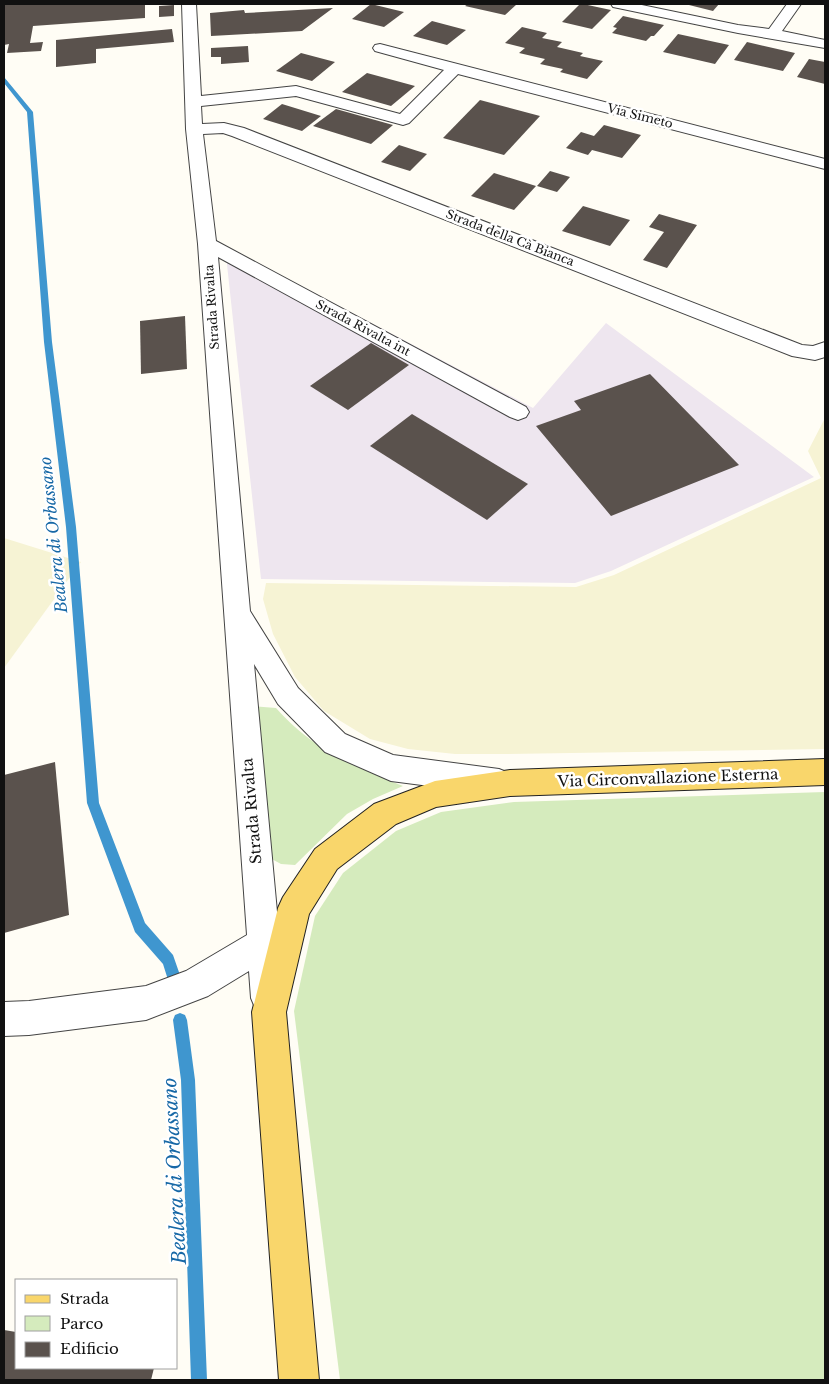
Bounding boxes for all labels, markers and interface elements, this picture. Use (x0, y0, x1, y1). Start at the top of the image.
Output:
street label: Via Simeto (605, 100, 675, 131)
street label: Strada della Cà Bianca (444, 206, 577, 269)
street label: Strada Rivalta (201, 264, 222, 350)
street label: Strada Rivalta int (313, 296, 414, 359)
water label: Bealera di Orbassano (35, 456, 71, 615)
street label: Strada Rivalta (237, 757, 266, 865)
street label: Via Circonvallazione Esterna (556, 764, 779, 791)
water label: Bealera di Orbassano (158, 1077, 191, 1266)
legend (15, 1279, 178, 1369)
text: Strada (60, 1289, 110, 1308)
text: Parco (60, 1314, 103, 1333)
text: Edificio (60, 1339, 119, 1358)

